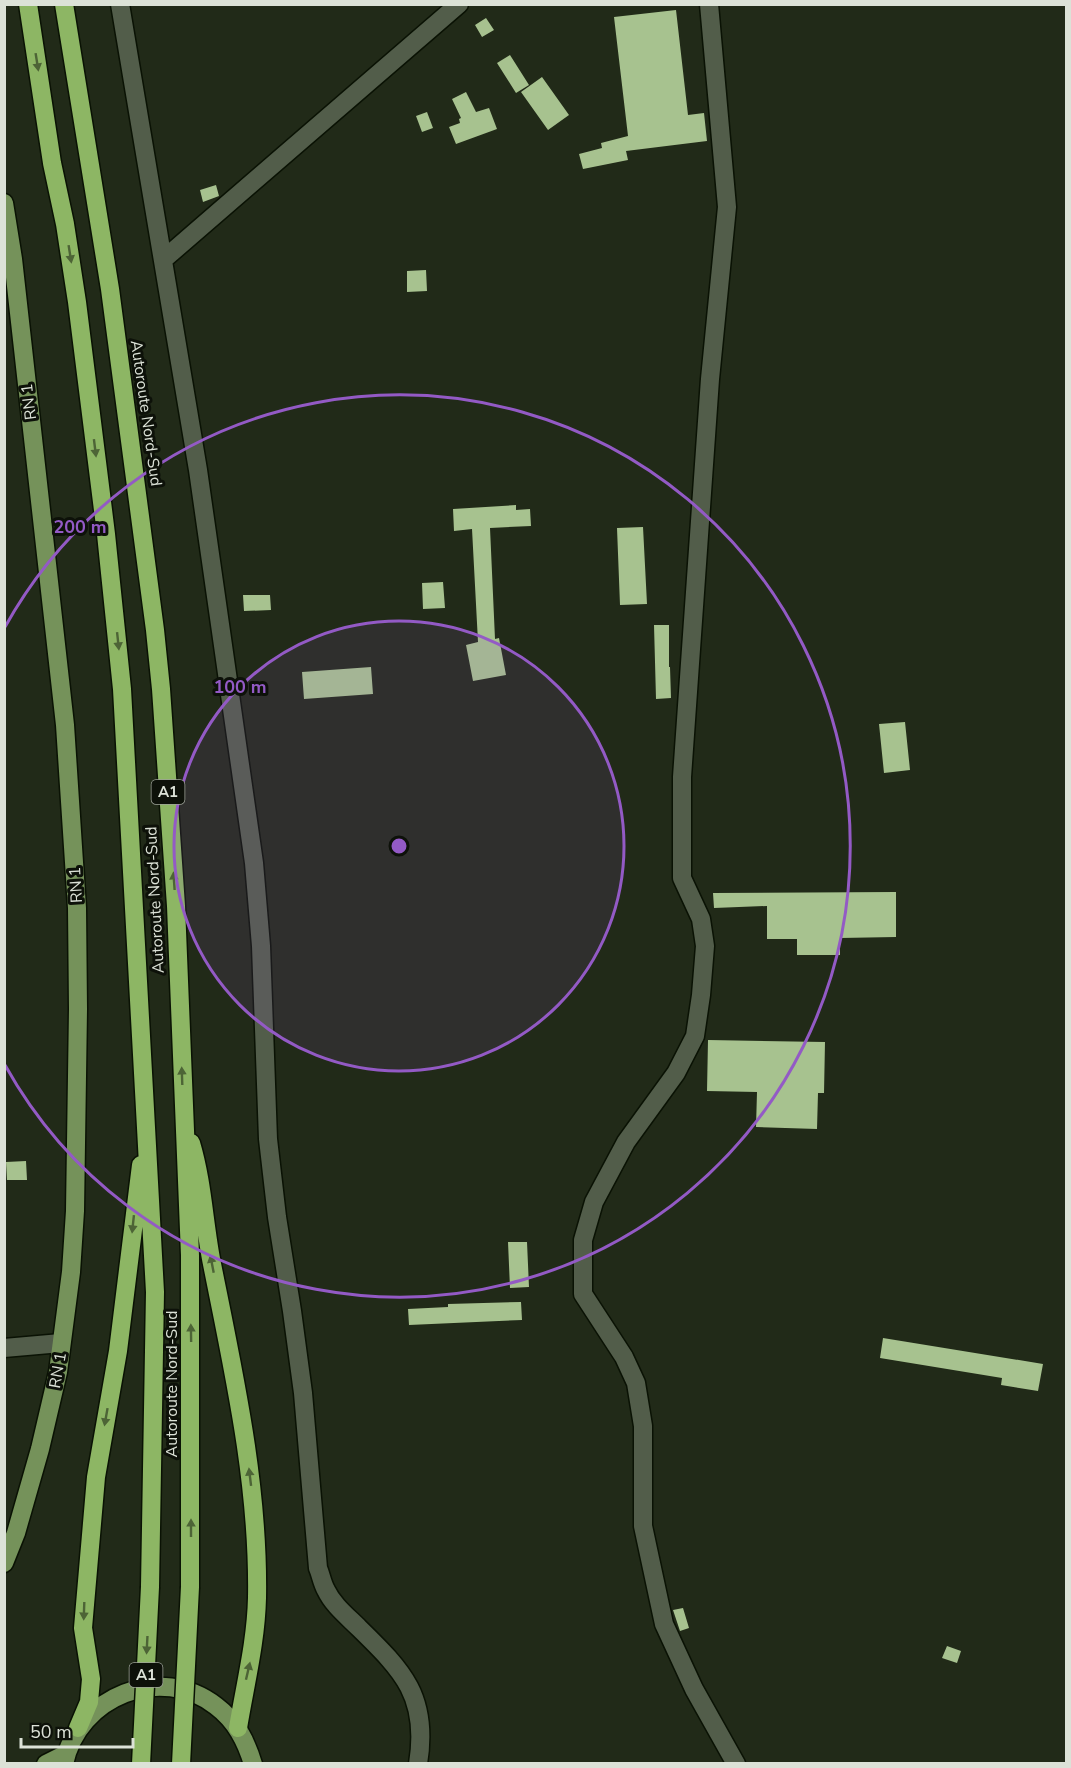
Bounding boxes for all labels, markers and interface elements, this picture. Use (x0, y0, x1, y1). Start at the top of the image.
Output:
one-way arrow (32, 53, 41, 72)
one-way arrow (65, 245, 74, 264)
street label: Autoroute Nord-Sud (125, 339, 167, 487)
street label: RN 1 (16, 383, 42, 421)
one-way arrow (90, 438, 100, 457)
text: 200 m (53, 515, 107, 539)
one-way arrow (113, 632, 123, 651)
text: 100 m (213, 675, 267, 699)
road number: A1 (152, 780, 184, 804)
street label: Autoroute Nord-Sud (140, 826, 170, 974)
centre of rings (389, 836, 409, 856)
street label: RN 1 (64, 866, 88, 904)
one-way arrow (169, 871, 179, 890)
one-way arrow (177, 1066, 186, 1085)
one-way arrow (128, 1215, 138, 1234)
one-way arrow (207, 1254, 216, 1273)
street label: Autoroute Nord-Sud (161, 1311, 183, 1458)
one-way arrow (186, 1324, 196, 1343)
street label: RN 1 (44, 1350, 72, 1390)
one-way arrow (101, 1408, 110, 1427)
one-way arrow (245, 1467, 255, 1486)
one-way arrow (186, 1519, 196, 1538)
one-way arrow (80, 1602, 89, 1621)
one-way arrow (143, 1636, 152, 1655)
one-way arrow (244, 1661, 253, 1680)
road number: A1 (130, 1663, 162, 1687)
scale bar (21, 1711, 134, 1749)
text: 50 m (30, 1720, 72, 1744)

